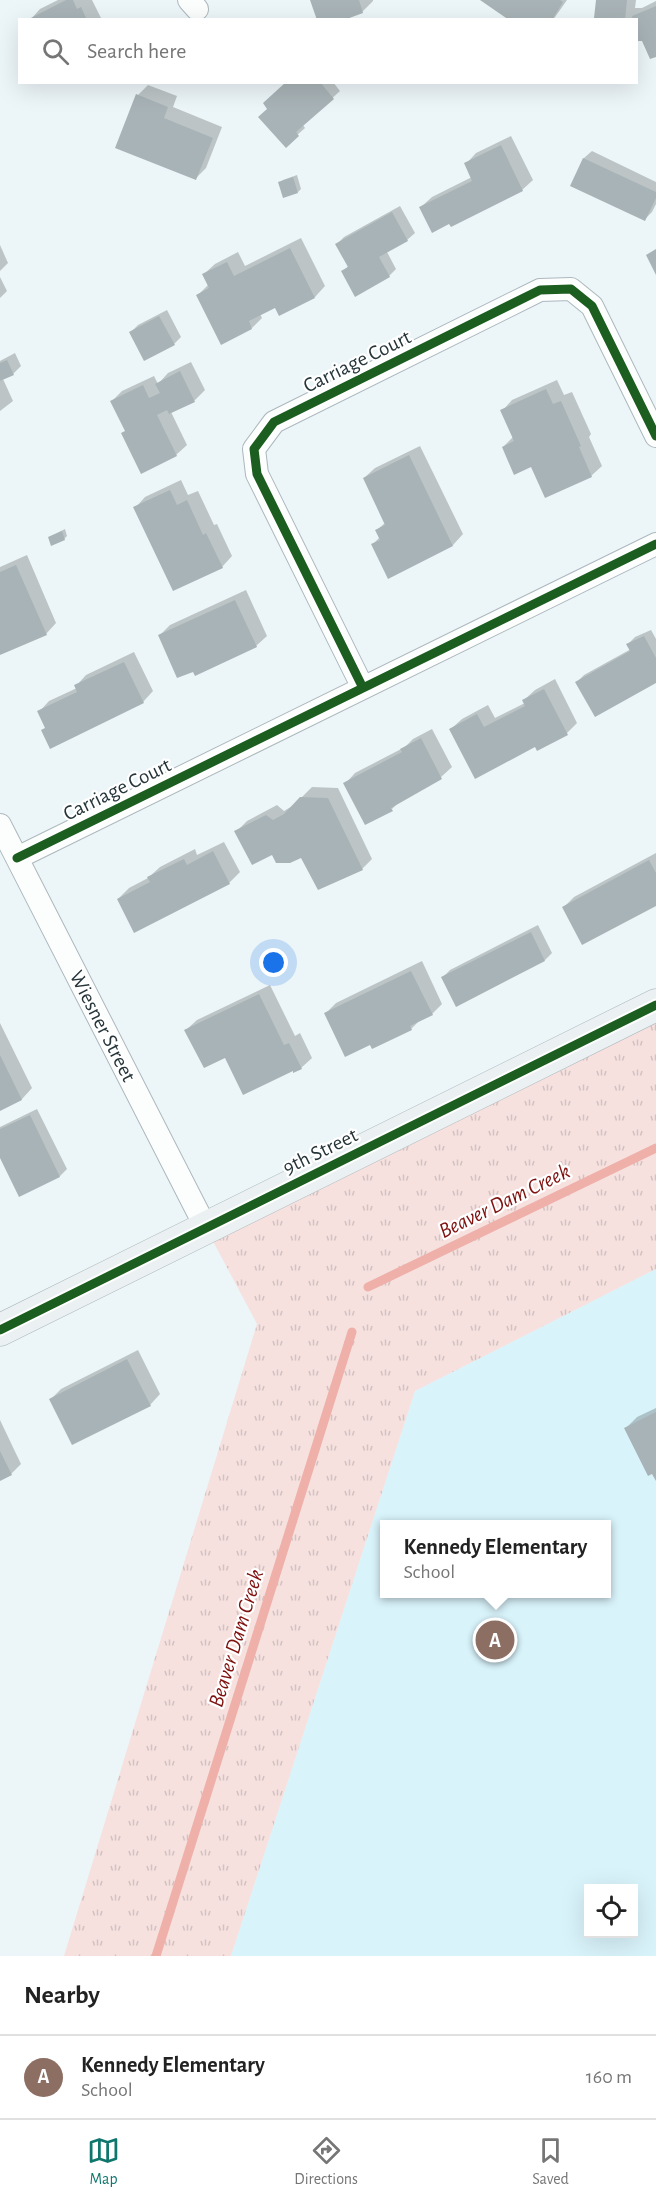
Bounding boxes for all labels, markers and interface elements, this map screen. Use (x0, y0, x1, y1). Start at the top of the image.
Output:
search box (18, 18, 638, 84)
icon: search (39, 35, 72, 68)
text: Search here (87, 40, 186, 62)
street label: Carriage Court (300, 326, 415, 397)
street label: Carriage Court (60, 754, 175, 825)
your location (259, 948, 288, 977)
street label: Wiesner Street (66, 967, 140, 1085)
street label: 9th Street (279, 1124, 361, 1179)
water label: Beaver Dam Creek (435, 1160, 573, 1242)
popup (380, 1520, 611, 1598)
text: Kennedy Elementary (404, 1536, 587, 1558)
text: School (404, 1562, 455, 1582)
water label: Beaver Dam Creek (205, 1567, 267, 1710)
pin: A (476, 1618, 514, 1662)
map controls (584, 1884, 638, 1938)
button: locate (584, 1884, 638, 1938)
text: Nearby (24, 1982, 100, 2008)
text: Kennedy Elementary (81, 2054, 265, 2076)
text: A (38, 2067, 50, 2087)
text: 160 m (586, 2067, 632, 2087)
text: School (81, 2080, 133, 2100)
tab: Map (87, 2134, 120, 2189)
tab: Directions (294, 2134, 358, 2189)
tab: Saved (532, 2134, 569, 2189)

